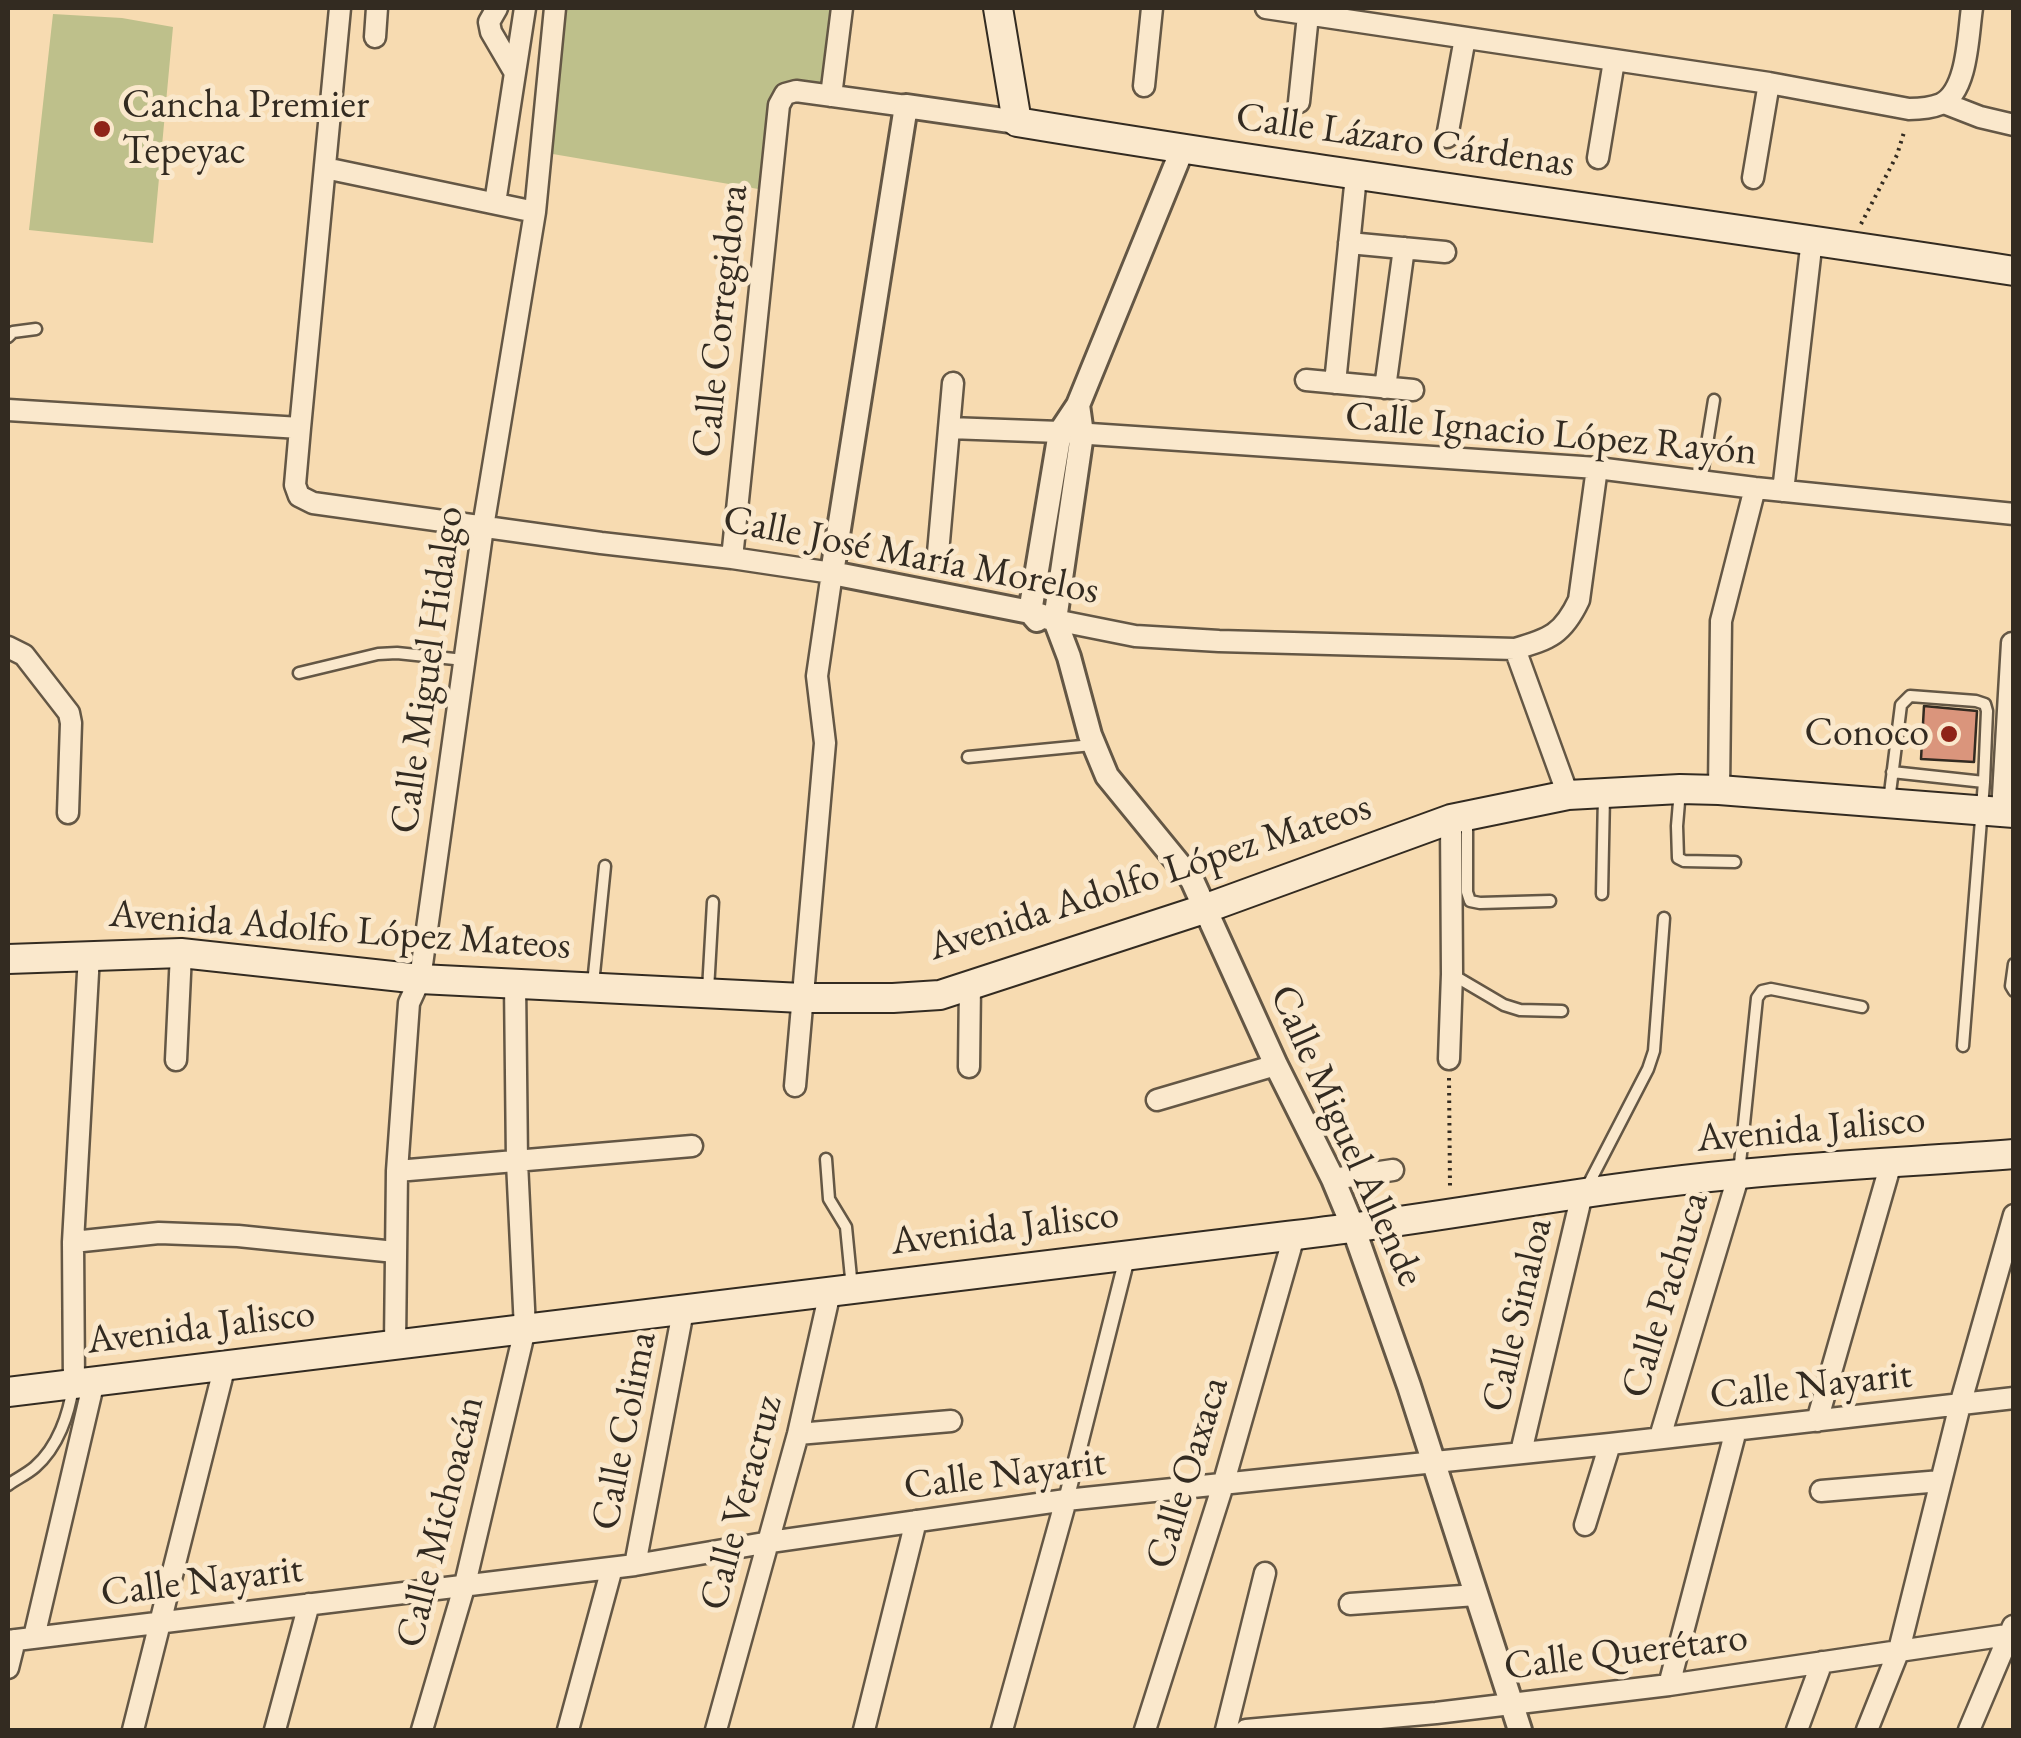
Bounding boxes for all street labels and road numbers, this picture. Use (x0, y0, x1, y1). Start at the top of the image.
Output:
street label: Calle Lázaro Cárdenas (1233, 93, 1577, 189)
street label: Calle Corregidora (683, 182, 759, 460)
street label: Calle Ignacio López Rayón (1343, 393, 1759, 477)
street label: Calle José María Morelos (719, 496, 1103, 616)
street label: Calle Miguel Hidalgo (381, 503, 475, 837)
street label: Avenida Adolfo López Mateos (923, 784, 1377, 972)
street label: Avenida Adolfo López Mateos (108, 891, 572, 971)
street label: Calle Miguel Allende (1258, 978, 1434, 1294)
street label: Avenida Jalisco (1695, 1096, 1927, 1164)
street label: Calle Pachuca (1612, 1186, 1720, 1404)
street label: Avenida Jalisco (888, 1191, 1122, 1267)
street label: Calle Sinaloa (1472, 1214, 1564, 1416)
street label: Avenida Jalisco (84, 1290, 318, 1366)
street label: Calle Colima (582, 1328, 668, 1534)
street label: Calle Nayarit (1708, 1352, 1914, 1420)
street label: Calle Oaxaca (1136, 1371, 1240, 1575)
street label: Calle Veracruz (690, 1390, 794, 1616)
street label: Calle Michoacán (387, 1391, 495, 1653)
street label: Calle Nayarit (901, 1439, 1109, 1511)
street label: Calle Nayarit (98, 1546, 306, 1618)
street label: Calle Querétaro (1501, 1614, 1751, 1692)

